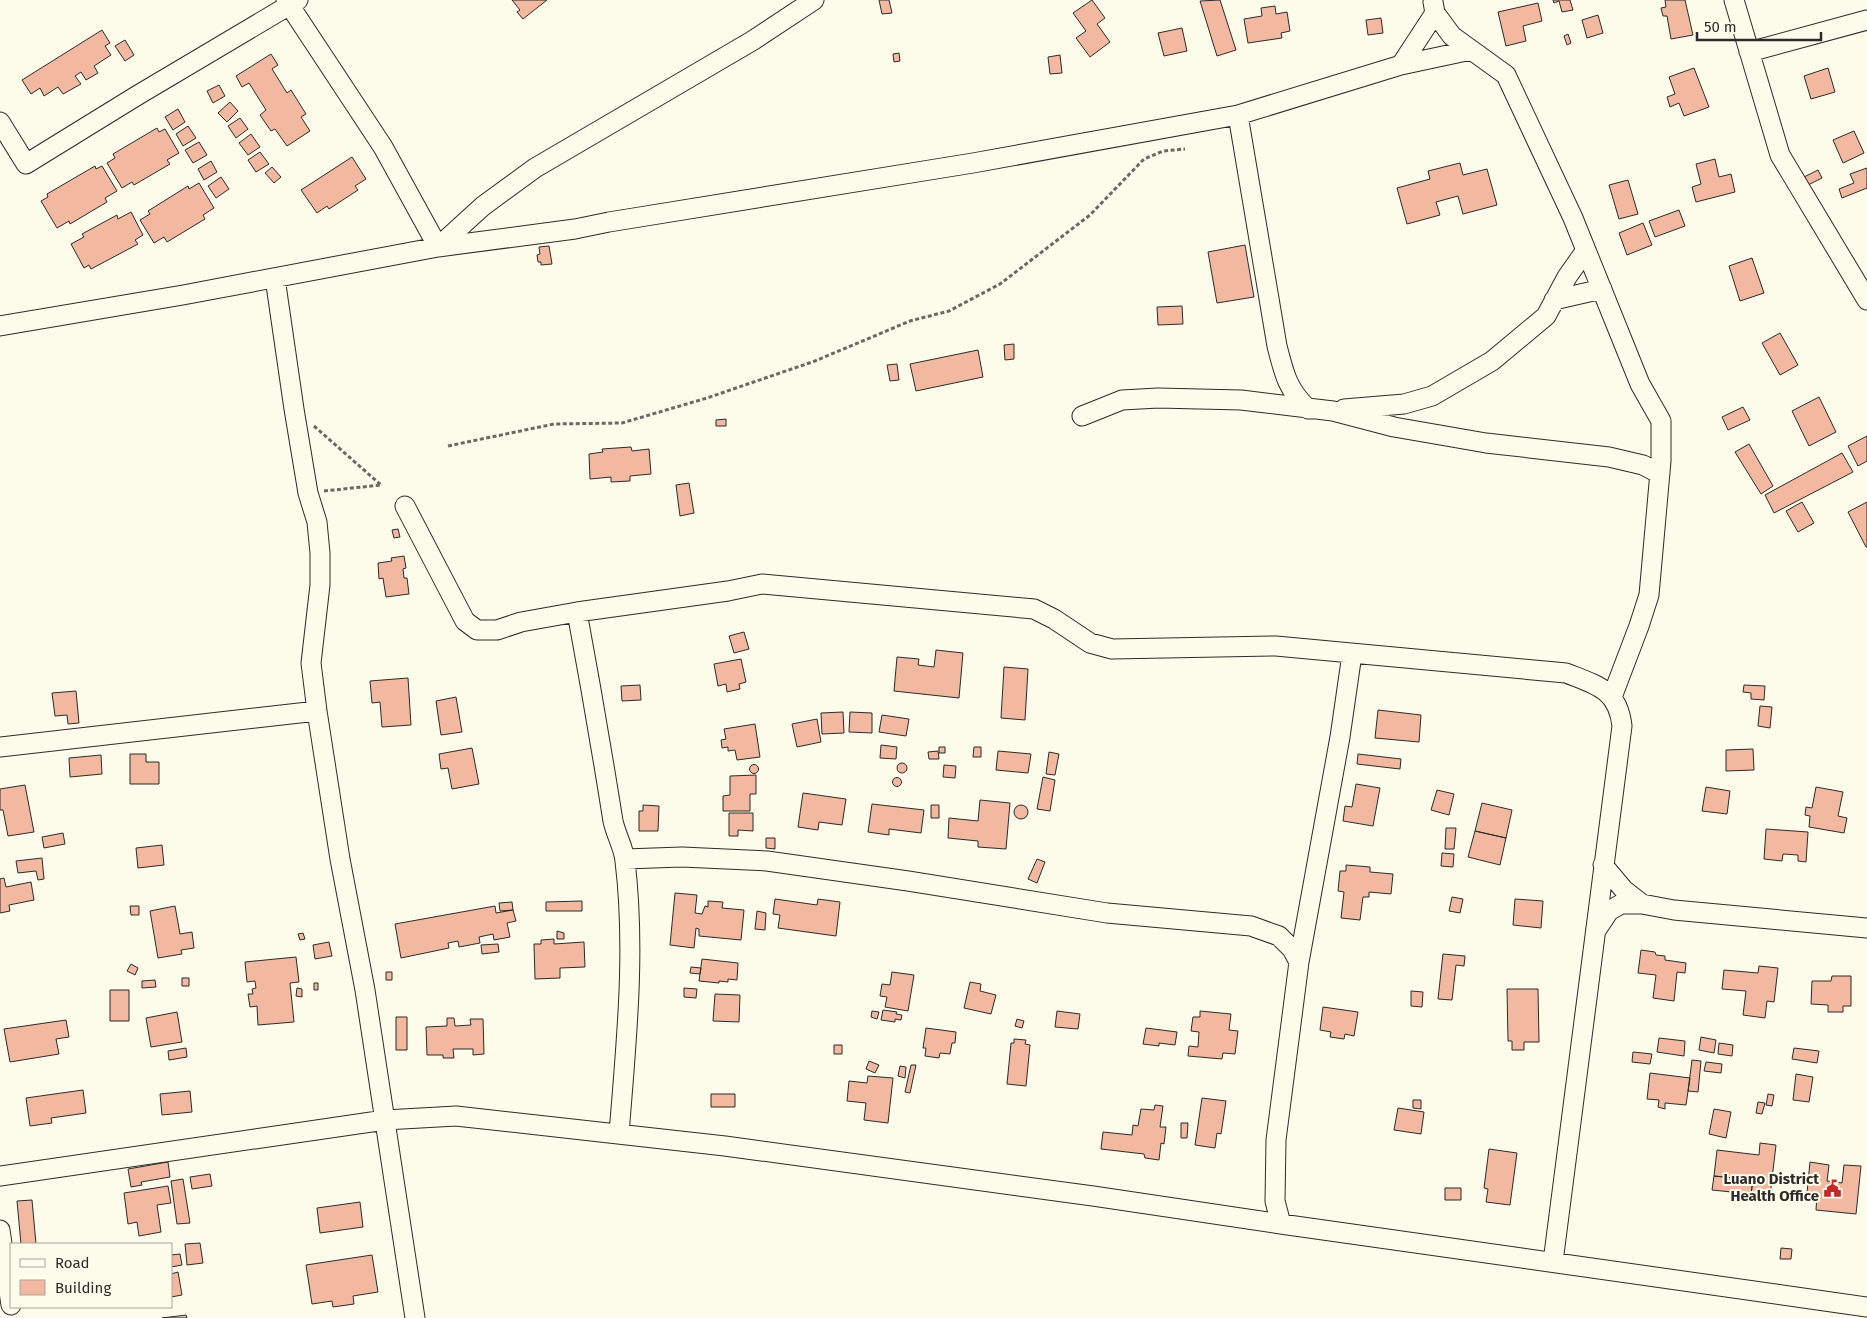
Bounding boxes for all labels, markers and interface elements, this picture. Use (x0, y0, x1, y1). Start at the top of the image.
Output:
scale bar (1697, 10, 1821, 42)
text: 50 m (1704, 18, 1737, 36)
place label: Luano District Health Office (1724, 1170, 1819, 1205)
public building icon: Luano District Health Office (1823, 1178, 1843, 1198)
legend (10, 1243, 172, 1308)
text: Road (55, 1254, 90, 1272)
text: Building (55, 1279, 111, 1297)

